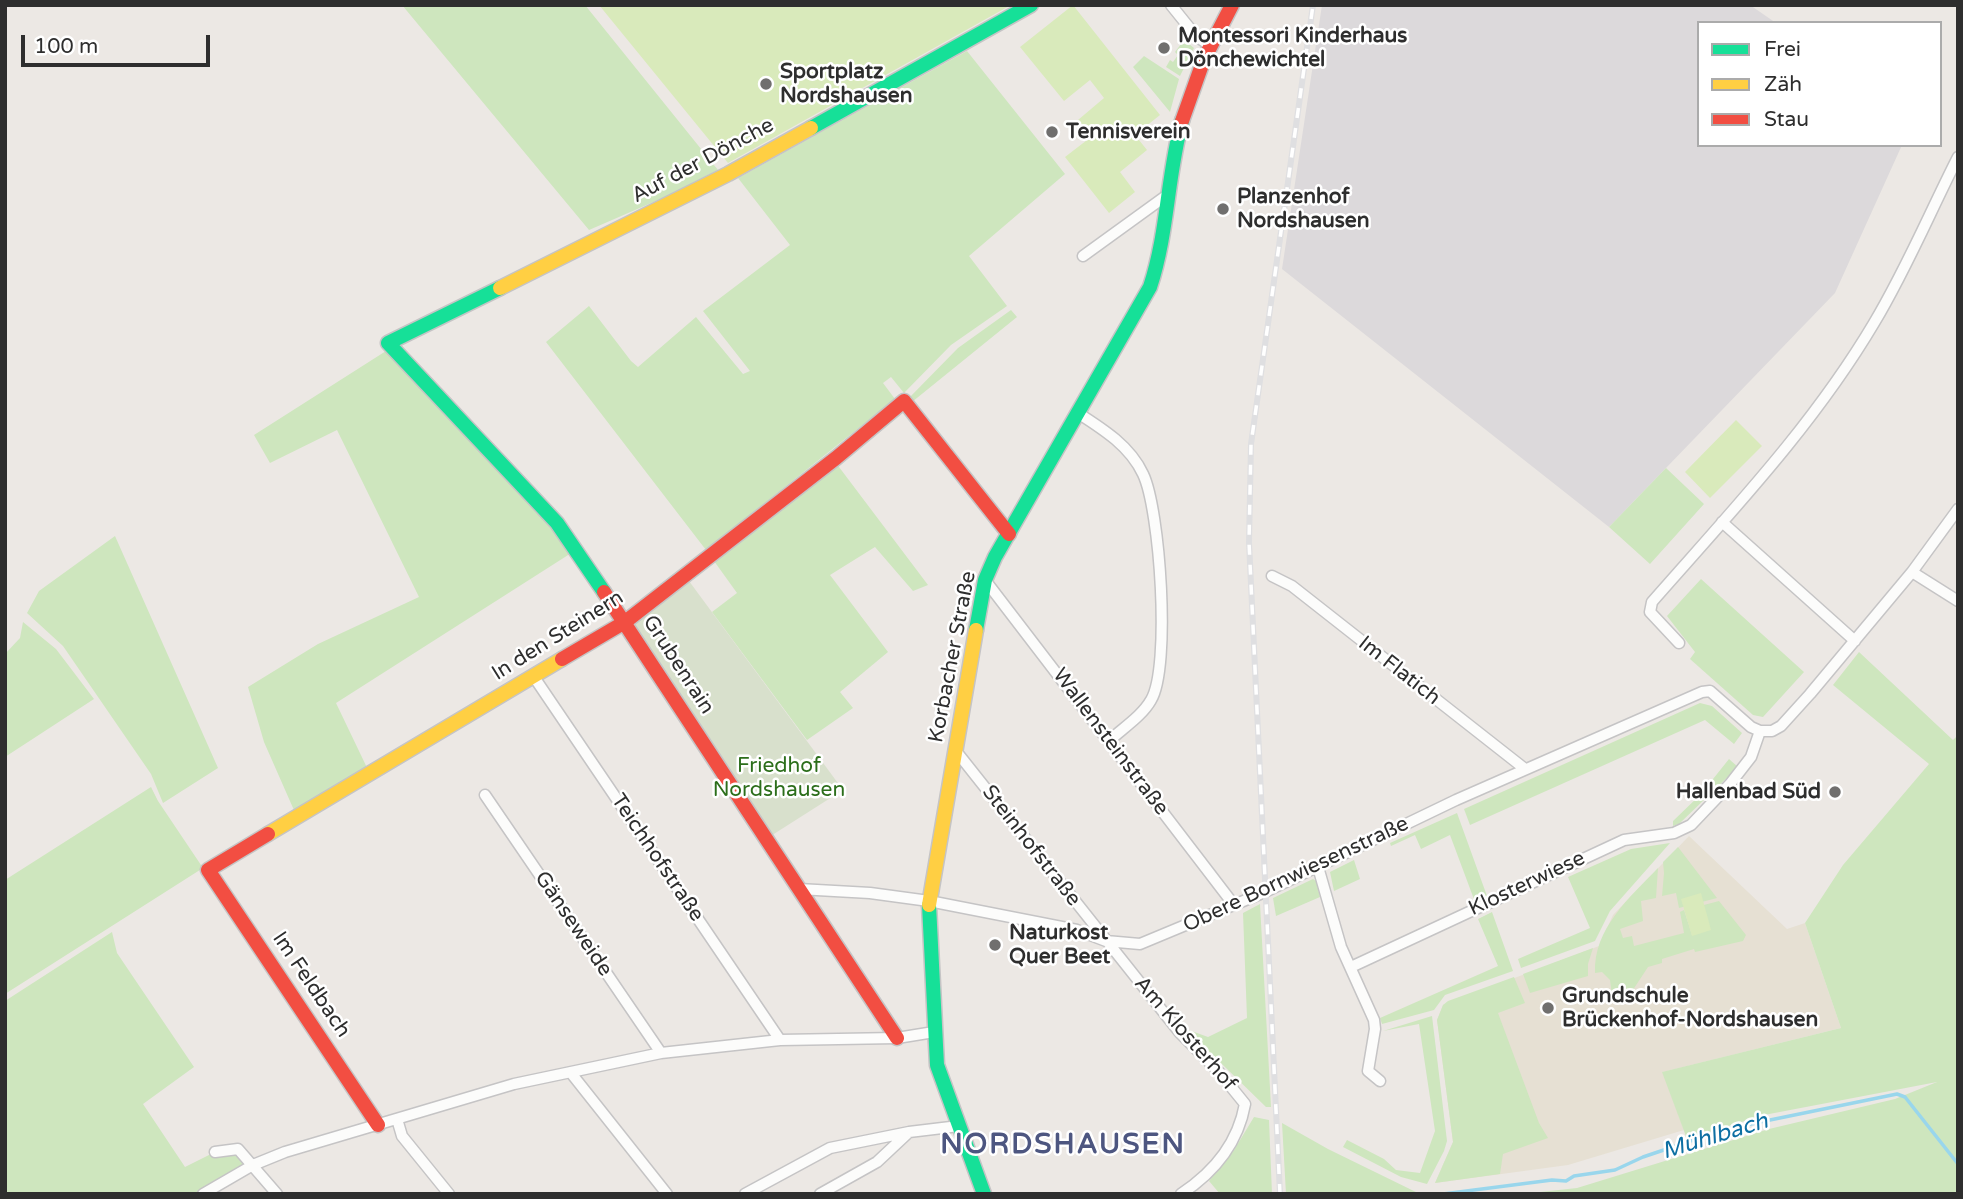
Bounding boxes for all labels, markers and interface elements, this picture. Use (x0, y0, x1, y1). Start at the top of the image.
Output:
scale bar (24, 21, 214, 65)
legend (1697, 21, 1942, 147)
place label: Montessori Kinderhaus Dönchewichtel (1178, 23, 1407, 73)
text: 100 m (34, 34, 98, 59)
text: Frei (1764, 37, 1801, 62)
marker: Montessori Kinderhaus Dönchewichtel (1156, 40, 1172, 56)
place label: Sportplatz Nordshausen (780, 59, 912, 109)
text: Zäh (1764, 72, 1802, 97)
marker: Sportplatz Nordshausen (758, 76, 774, 92)
text: Stau (1764, 107, 1809, 132)
street label: Auf der Dönche (628, 113, 778, 209)
place label: Tennisverein (1066, 119, 1191, 145)
marker: Tennisverein (1044, 124, 1060, 140)
place label: Planzenhof Nordshausen (1237, 184, 1369, 234)
marker: Planzenhof Nordshausen (1215, 201, 1231, 217)
street label: Korbacher Straße (924, 569, 982, 745)
street label: In den Steinern (488, 585, 628, 687)
street label: Grubenrain (637, 611, 719, 719)
street label: Im Flatich (1353, 631, 1445, 711)
street label: Wallensteinstraße (1046, 663, 1174, 821)
park label: Friedhof Nordshausen (713, 753, 845, 803)
place label: Hallenbad Süd (1676, 779, 1821, 805)
street label: Steinhofstraße (976, 781, 1086, 911)
marker: Hallenbad Süd (1827, 784, 1843, 800)
street label: Teichhofstraße (605, 789, 709, 927)
street label: Obere Bornwiesenstraße (1179, 812, 1413, 938)
street label: Klosterwiese (1465, 846, 1589, 922)
street label: Gänseweide (529, 867, 617, 981)
place label: Naturkost Quer Beet (1009, 920, 1110, 970)
street label: Im Feldbach (266, 927, 356, 1043)
marker: Naturkost Quer Beet (987, 937, 1003, 953)
street label: Am Klosterhof (1128, 972, 1242, 1096)
place label: Grundschule Brückenhof-Nordshausen (1562, 983, 1818, 1033)
marker: Grundschule Brückenhof-Nordshausen (1540, 1000, 1556, 1016)
water label: Mühlbach (1659, 1108, 1771, 1166)
district label: NORDSHAUSEN (942, 1129, 1184, 1163)

